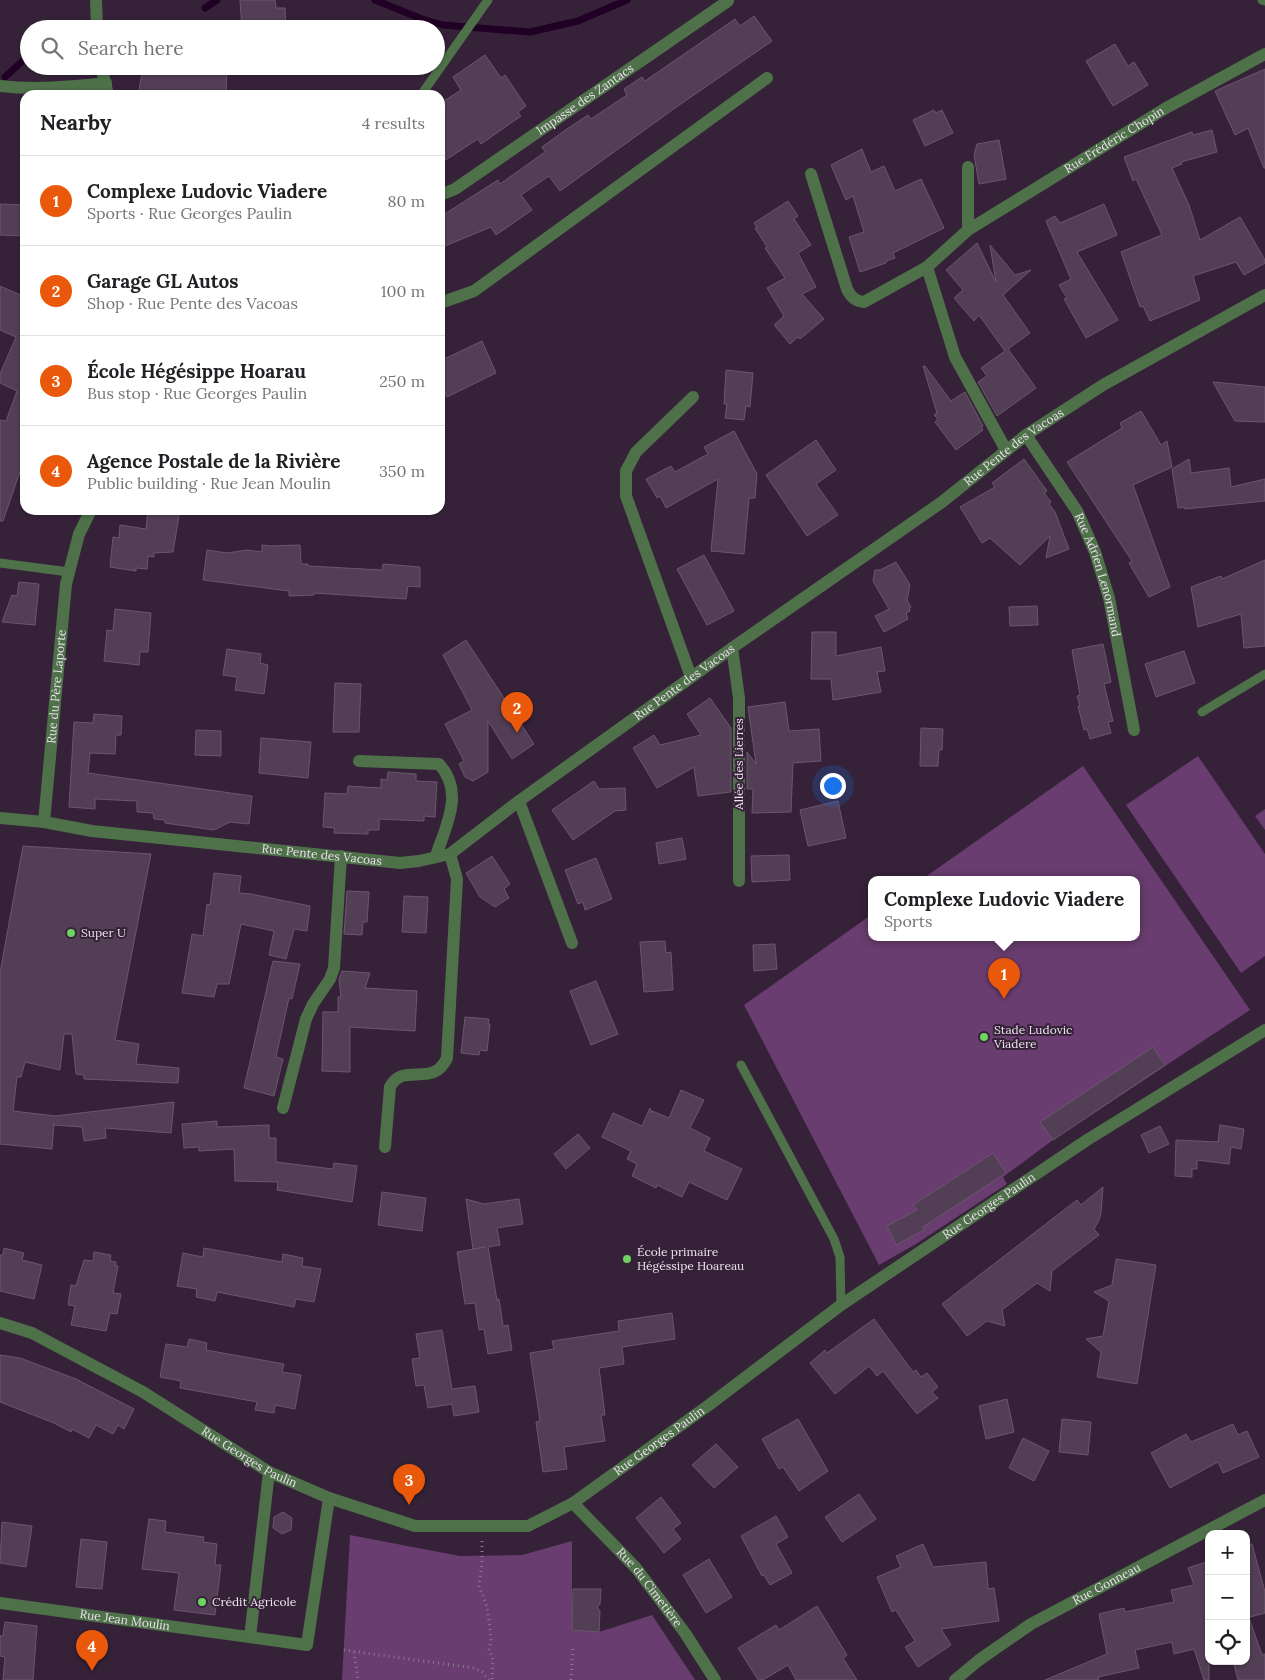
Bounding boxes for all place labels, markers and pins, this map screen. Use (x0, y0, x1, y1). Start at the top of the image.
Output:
pin: 2 (501, 692, 533, 733)
place label: Super U (81, 925, 126, 940)
marker: Super U (65, 927, 77, 939)
pin: 1 (988, 958, 1020, 999)
place label: Stade Ludovic Viadere (993, 1022, 1072, 1051)
marker: Stade Ludovic Viadere (978, 1031, 990, 1043)
place label: École primaire Hégéssipe Hoareau (637, 1244, 744, 1273)
marker: École primaire Hégéssipe Hoareau (621, 1253, 633, 1265)
pin: 3 (393, 1464, 425, 1505)
place label: Crédit Agricole (212, 1594, 297, 1609)
marker: Crédit Agricole (196, 1596, 208, 1608)
pin: 4 (76, 1630, 108, 1671)

